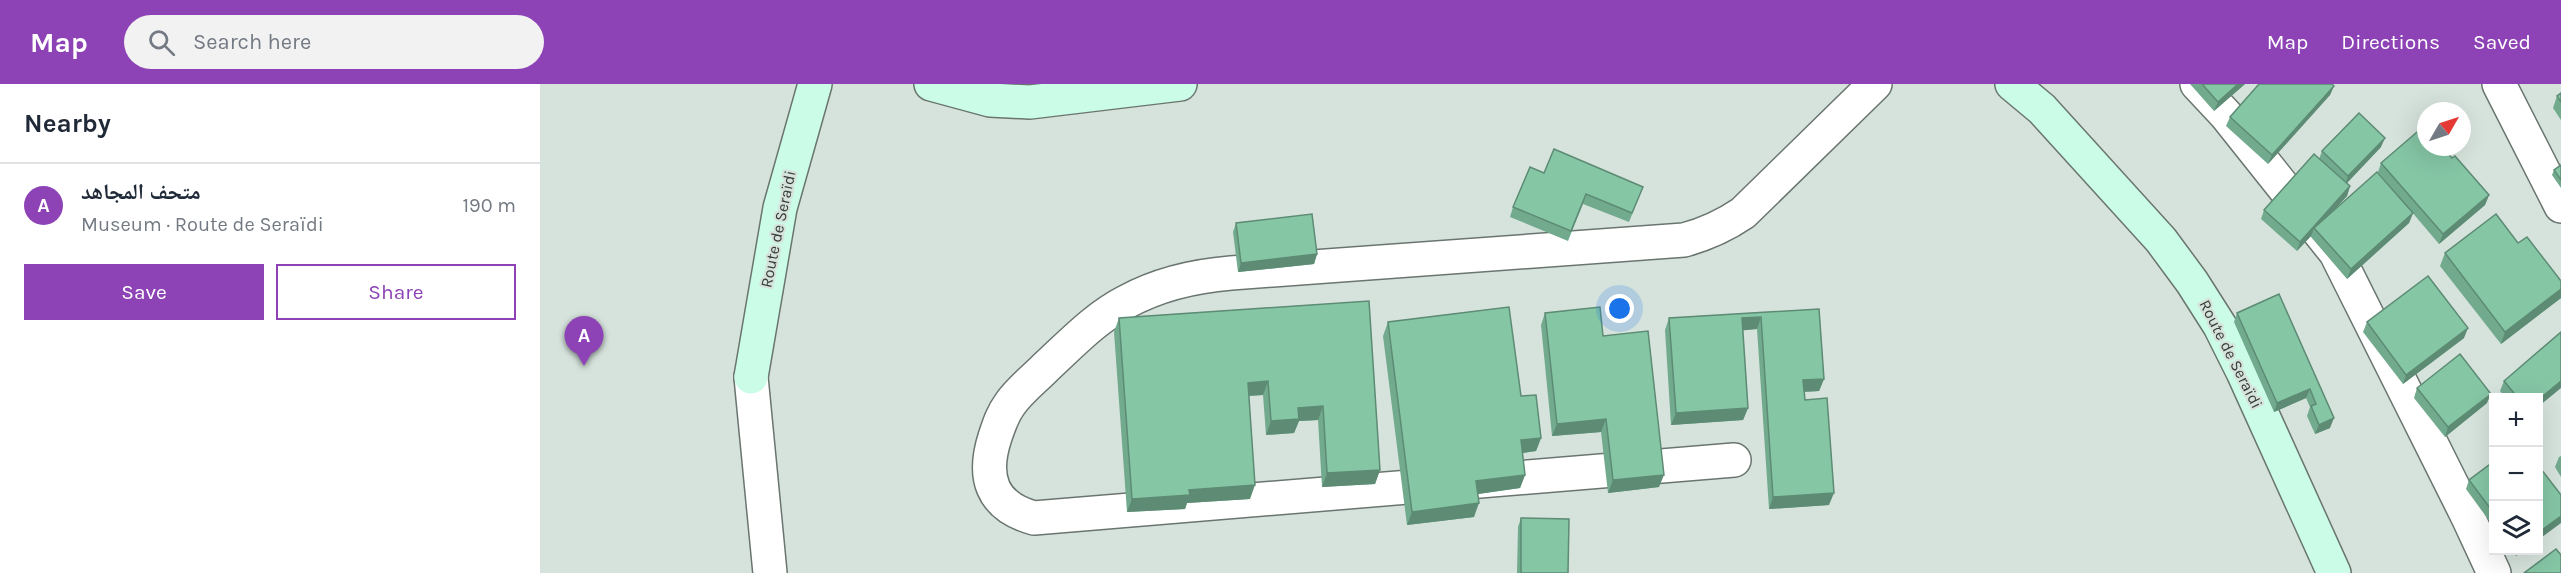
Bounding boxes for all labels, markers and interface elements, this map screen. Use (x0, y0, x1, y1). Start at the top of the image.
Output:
search box (124, 15, 544, 69)
text: Map (30, 26, 88, 59)
icon: search (145, 26, 178, 59)
text: Search here (193, 29, 311, 55)
text: Map (2267, 30, 2308, 54)
text: Directions (2341, 30, 2440, 54)
text: Saved (2473, 30, 2531, 54)
north arrow (2417, 102, 2471, 156)
text: Nearby (24, 108, 111, 139)
street label: Route de Seraïdi (756, 169, 800, 289)
text: متحف المجاهد (81, 179, 201, 205)
text: A (37, 194, 50, 217)
text: 190 m (462, 194, 516, 217)
text: Museum · Route de Seraïdi (81, 213, 324, 236)
button: Save (24, 264, 264, 320)
button: Share (276, 264, 516, 320)
your location (1605, 294, 1634, 323)
street label: Route de Seraïdi (2195, 297, 2267, 411)
pin: A (564, 316, 603, 366)
map controls (2489, 393, 2543, 555)
button: + (2489, 393, 2543, 447)
button: − (2489, 447, 2543, 501)
button: layers (2489, 501, 2543, 555)

